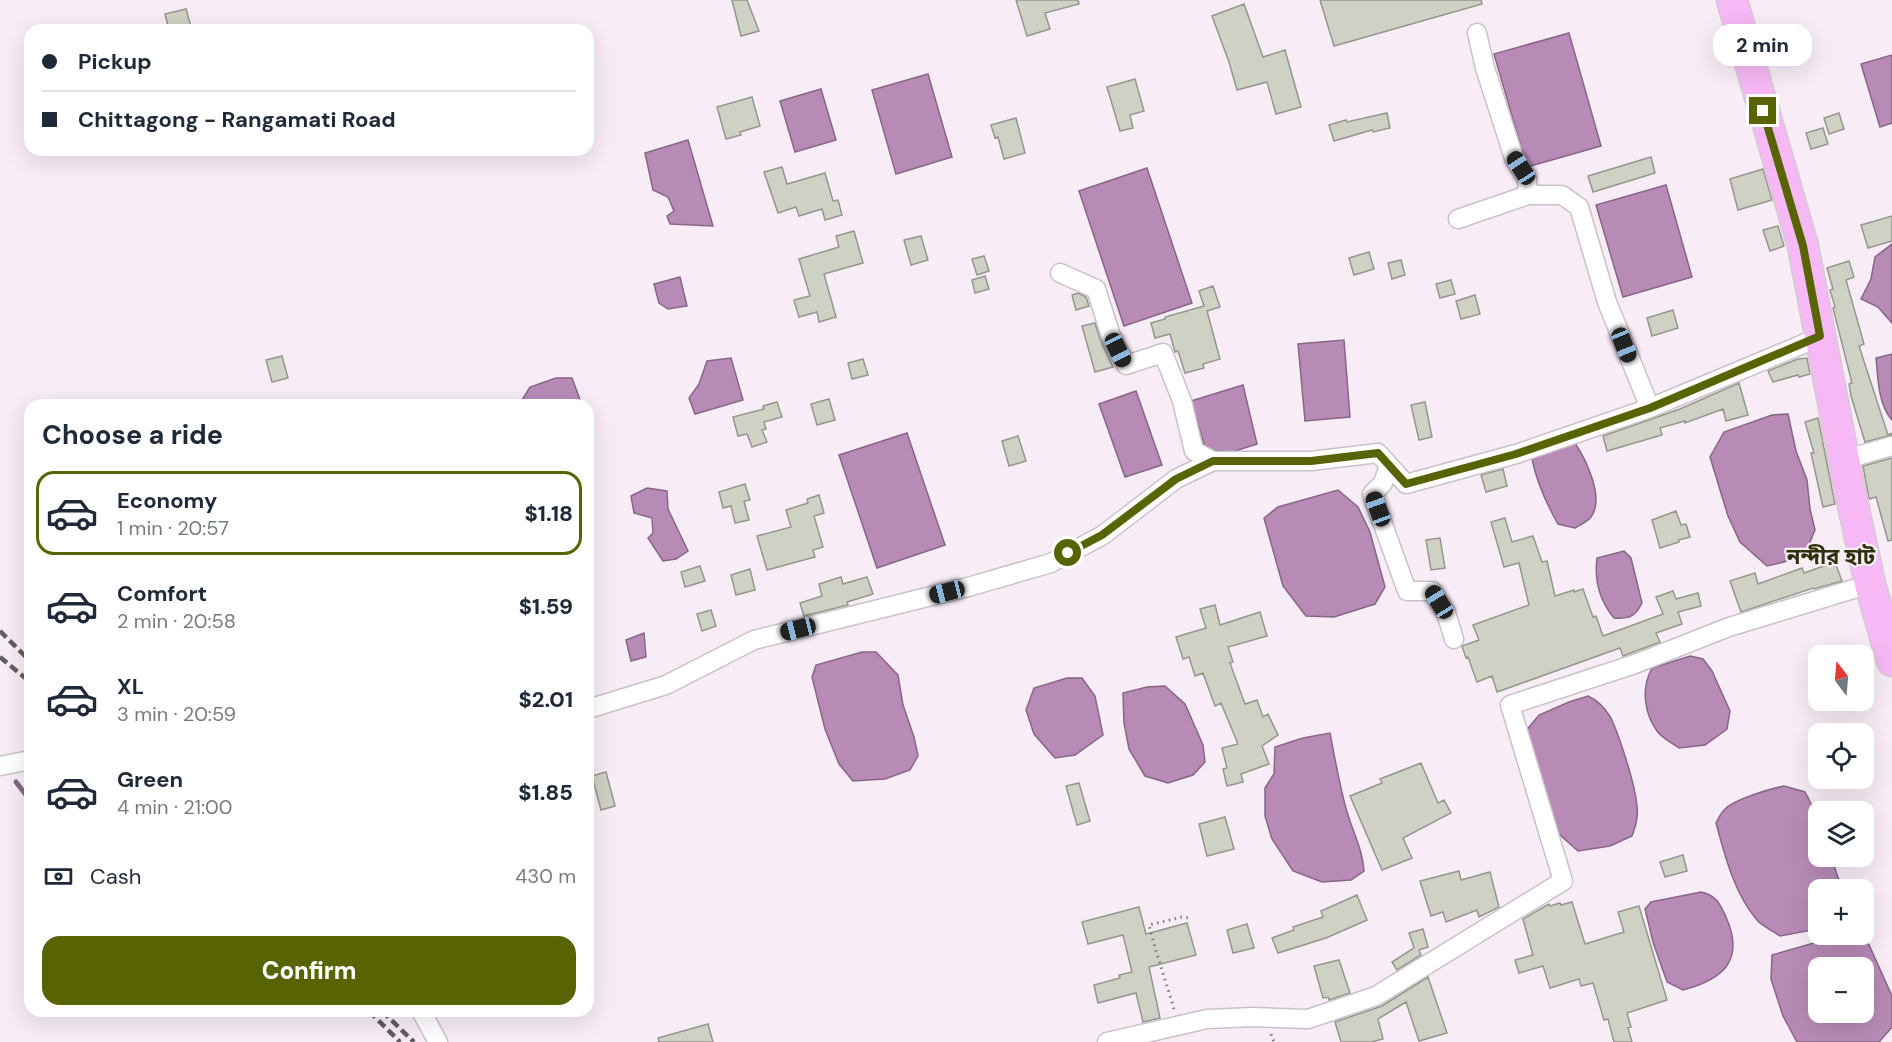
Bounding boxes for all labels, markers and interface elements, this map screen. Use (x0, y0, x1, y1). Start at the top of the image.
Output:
callout: 2 min (1714, 24, 1812, 66)
text: 2 min (1736, 32, 1789, 58)
text: Pickup (78, 47, 152, 76)
route end (1749, 97, 1776, 124)
text: Chittagong - Rangamati Road (78, 105, 396, 134)
car (1504, 148, 1538, 188)
car (1609, 325, 1639, 365)
car (1102, 330, 1134, 370)
text: Choose a ride (42, 417, 223, 452)
icon: car (45, 486, 99, 540)
text: Economy (117, 486, 217, 515)
car (1363, 489, 1393, 529)
text: $1.18 (525, 499, 573, 528)
text: 1 min · 20:57 (117, 515, 229, 541)
route start (1054, 539, 1081, 566)
district label: নন্দীর হাট (1786, 542, 1876, 571)
icon: car (45, 579, 99, 633)
text: Comfort (117, 579, 207, 608)
car (927, 579, 967, 605)
car (1422, 582, 1456, 622)
text: $1.59 (519, 592, 573, 621)
text: 2 min · 20:58 (117, 608, 236, 634)
car (778, 616, 818, 642)
north arrow (1808, 645, 1874, 711)
map controls (1808, 645, 1874, 1023)
icon: car (45, 672, 99, 726)
text: XL (117, 672, 144, 701)
text: $2.01 (519, 685, 573, 714)
text: 3 min · 20:59 (117, 701, 236, 727)
button: locate (1808, 723, 1874, 789)
icon: car (45, 765, 99, 819)
text: Green (117, 765, 183, 794)
text: $1.85 (518, 778, 573, 807)
text: 4 min · 21:00 (117, 794, 232, 820)
button: layers (1808, 801, 1874, 867)
icon: cash (42, 860, 75, 893)
text: Cash (90, 862, 141, 891)
text: 430 m (515, 863, 576, 889)
button: + (1808, 879, 1874, 945)
button: Confirm (42, 936, 576, 1005)
button: − (1808, 957, 1874, 1023)

